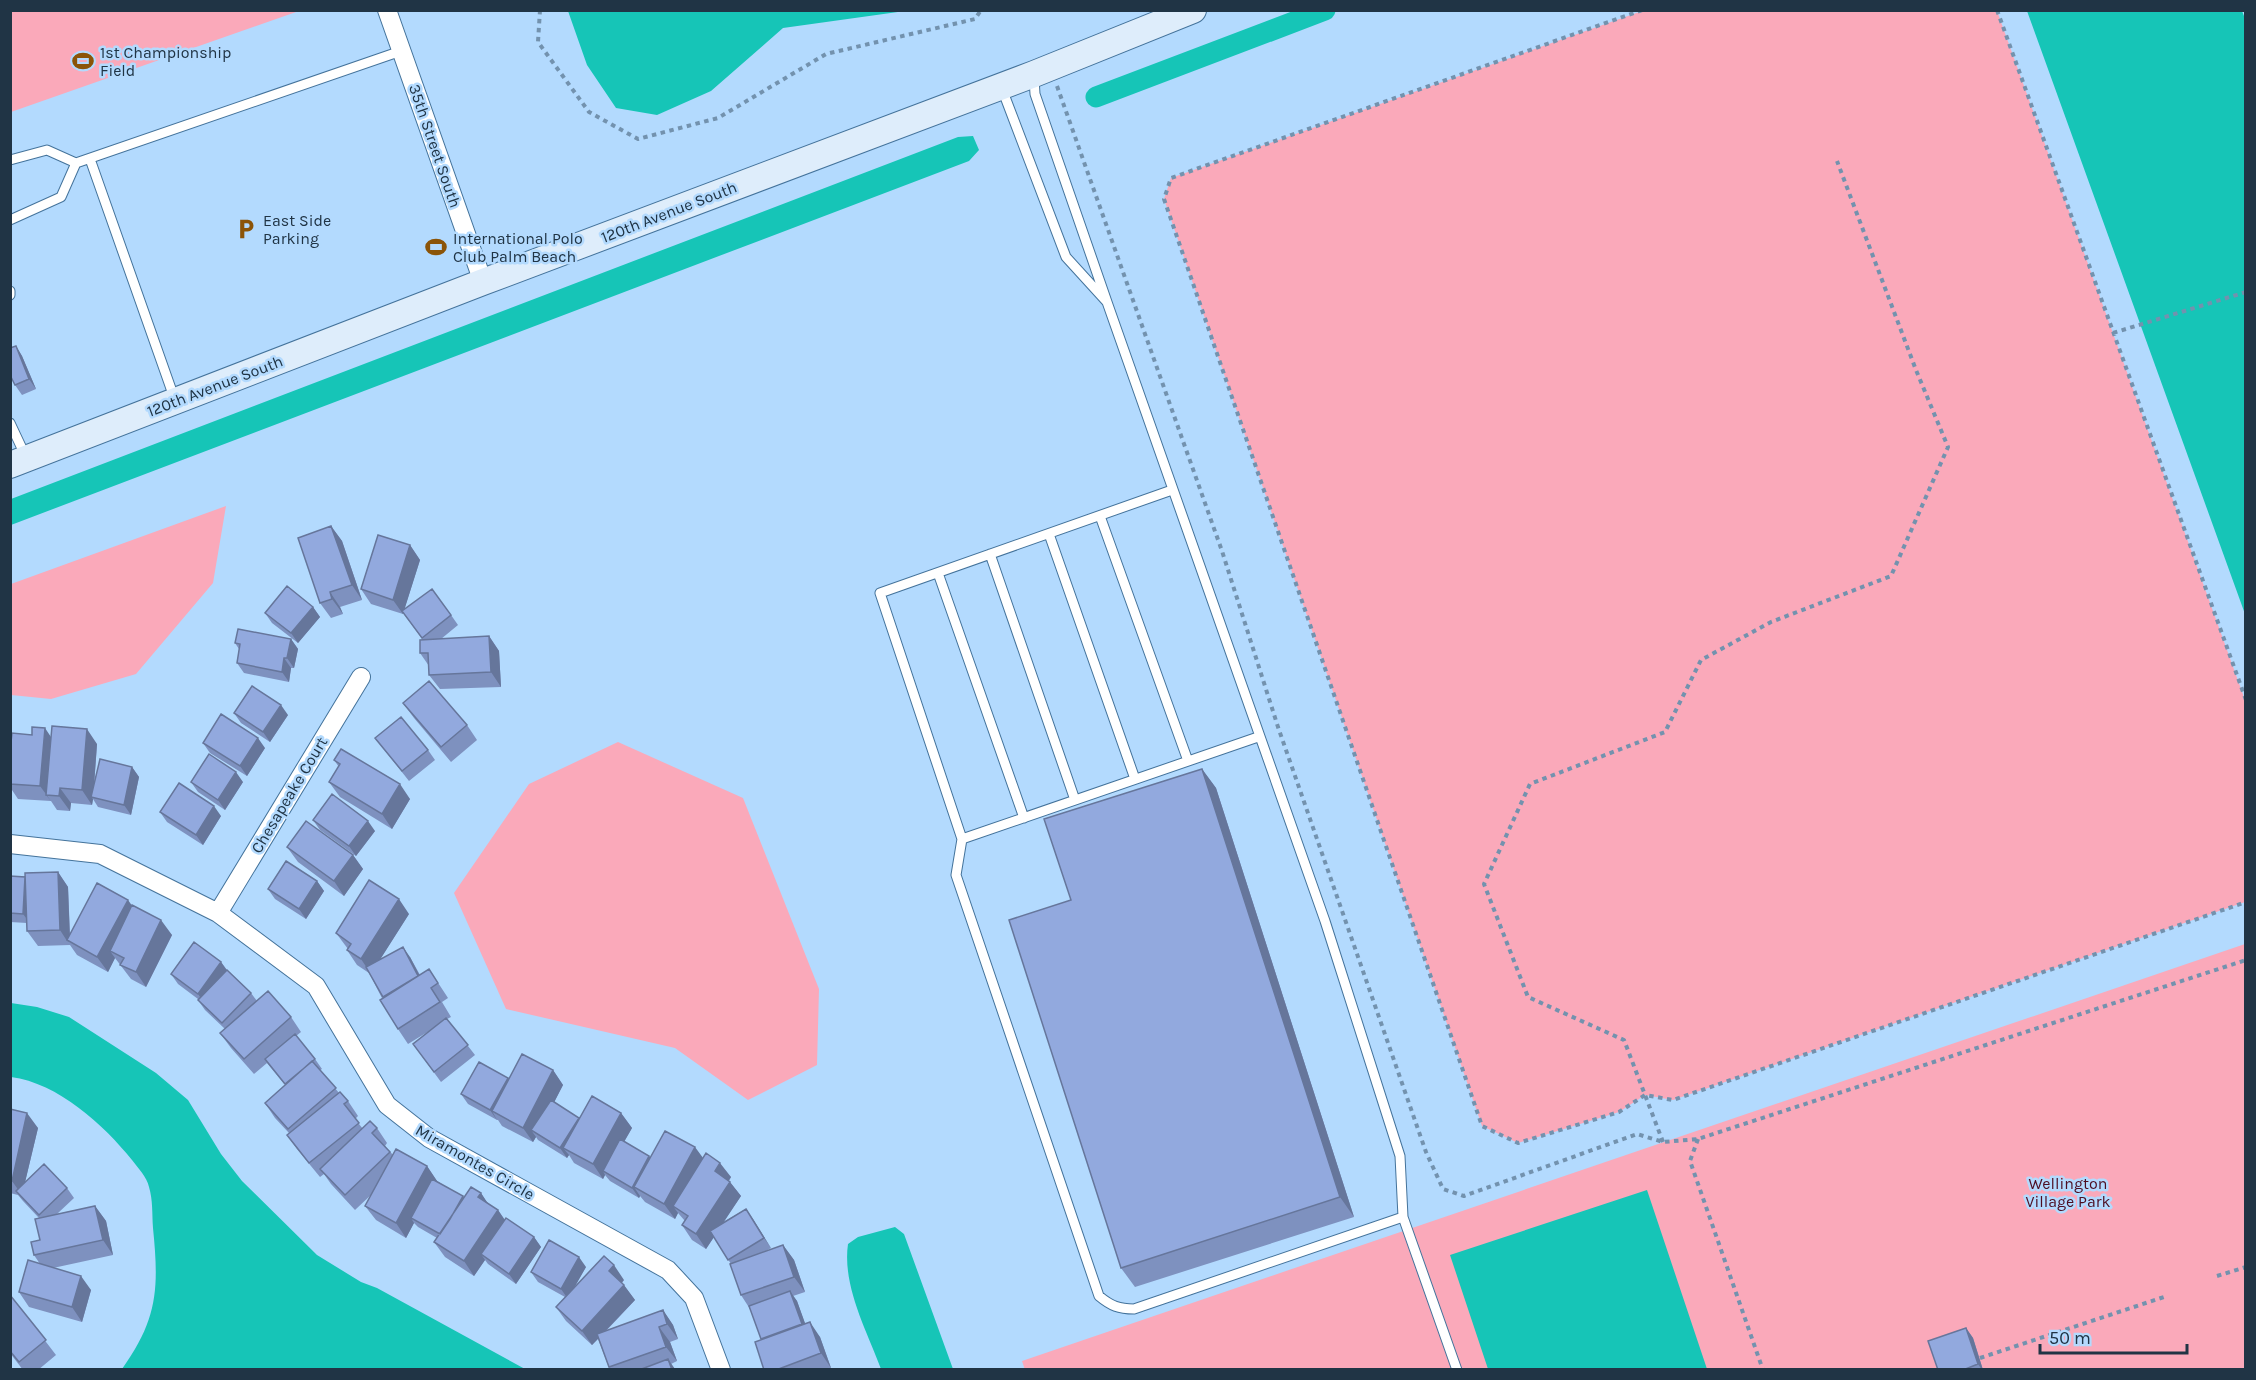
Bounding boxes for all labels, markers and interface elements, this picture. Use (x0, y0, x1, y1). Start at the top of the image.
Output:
place label: 1st Championship Field (100, 43, 231, 80)
sports icon: 1st Championship Field (71, 49, 95, 73)
street label: 35th Street South (405, 82, 465, 210)
street label: 120th Avenue South (598, 177, 740, 247)
place label: East Side Parking (263, 211, 331, 248)
parking icon: East Side Parking (234, 217, 258, 241)
place label: International Polo Club Palm Beach (453, 229, 583, 266)
sports icon: International Polo Club Palm Beach (424, 235, 448, 259)
street label: 120th Avenue South (144, 351, 286, 421)
street label: Chesapeake Court (247, 733, 331, 857)
street label: Miramontes Circle (412, 1120, 538, 1204)
park label: Wellington Village Park (2025, 1174, 2111, 1211)
scale bar (2040, 1317, 2187, 1355)
text: 50 m (2049, 1327, 2091, 1349)

